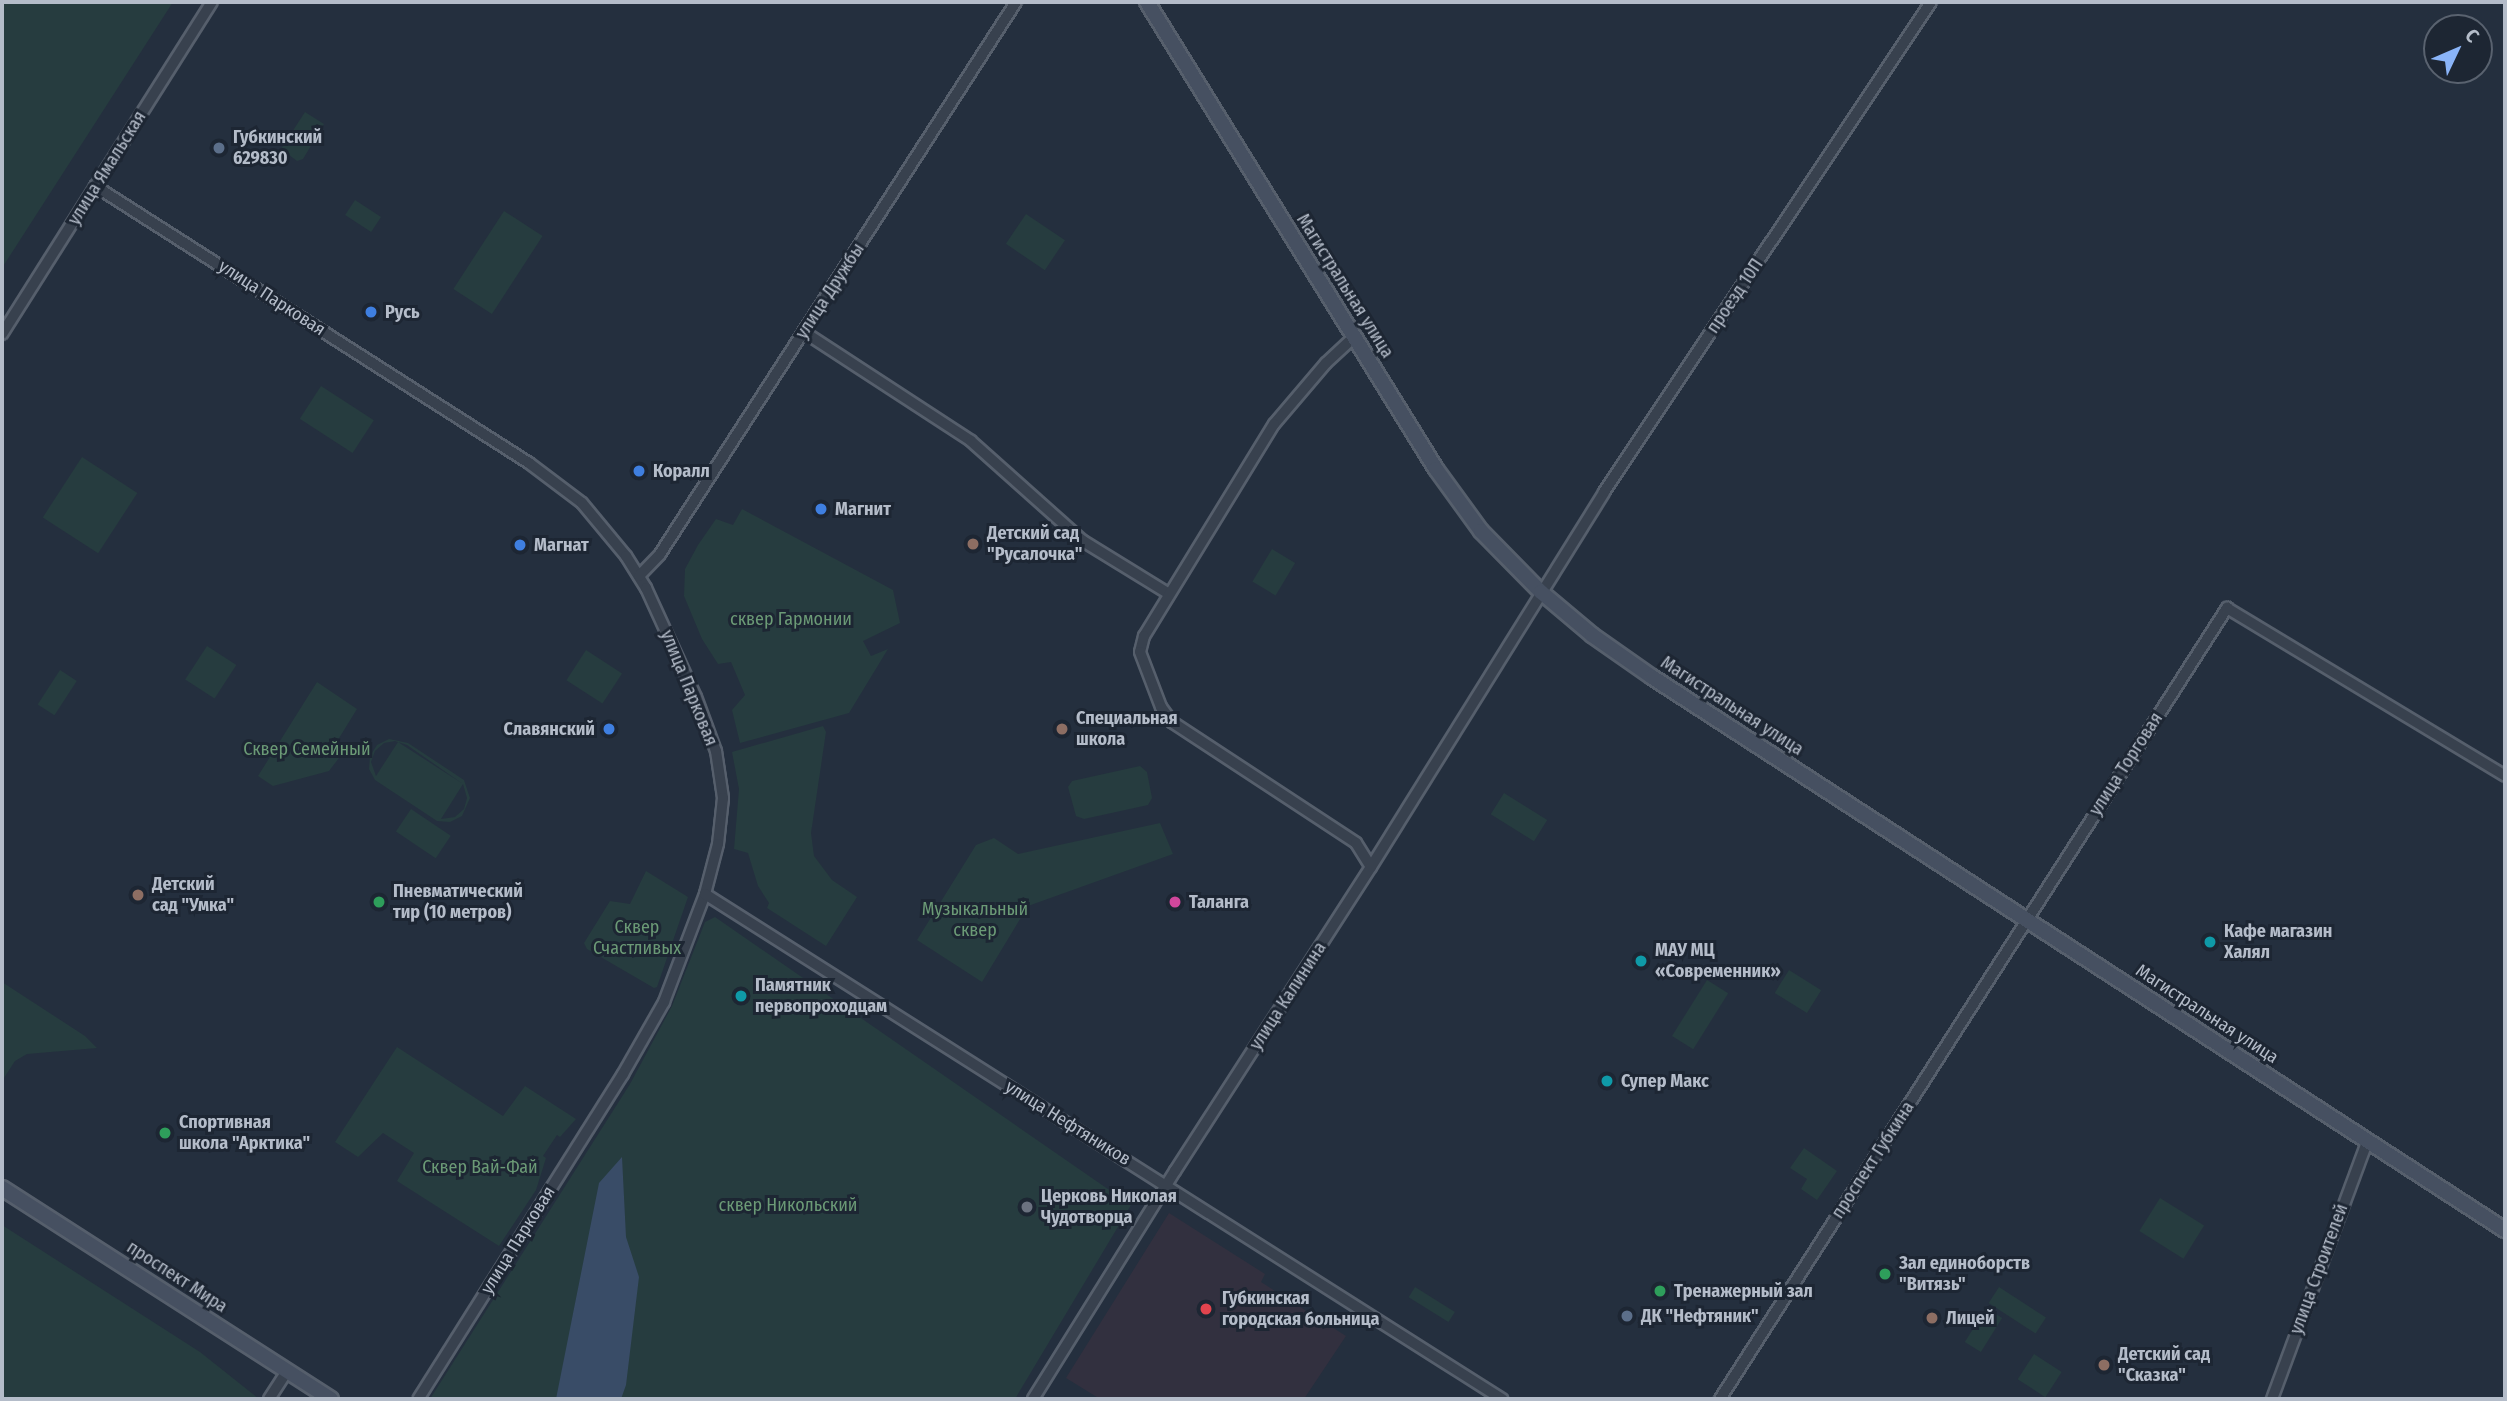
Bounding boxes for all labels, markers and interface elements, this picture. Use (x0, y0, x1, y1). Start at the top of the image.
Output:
north arrow (2423, 14, 2493, 84)
text: С (2460, 24, 2484, 47)
street label: улица Ямальская (63, 107, 151, 229)
place label: Губкинский 629830 (233, 127, 322, 170)
marker: Губкинский 629830 (211, 140, 227, 156)
street label: Магистральная улица (1292, 210, 1398, 362)
street label: улица Дружбы (791, 239, 869, 343)
street label: улица Парковая (215, 255, 329, 341)
street label: проезд 10П (1702, 255, 1768, 337)
place label: Русь (385, 301, 420, 323)
marker: Русь (363, 304, 379, 320)
place label: Коралл (653, 460, 710, 482)
marker: Коралл (631, 463, 647, 479)
place label: Магнит (835, 498, 891, 520)
marker: Магнит (813, 501, 829, 517)
place label: Детский сад "Русалочка" (987, 523, 1082, 566)
place label: Магнат (534, 534, 589, 556)
marker: Детский сад "Русалочка" (965, 536, 981, 552)
marker: Магнат (512, 537, 528, 553)
park label: сквер Гармонии (730, 608, 852, 630)
street label: улица Парковая (656, 627, 722, 749)
street label: Магистральная улица (1657, 652, 1807, 760)
place label: Специальная школа (1076, 708, 1178, 750)
street label: улица Торговая (2085, 709, 2167, 819)
place label: Славянский (504, 718, 595, 740)
marker: Славянский (601, 721, 617, 737)
marker: Специальная школа (1054, 721, 1070, 737)
park label: Сквер Семейный (243, 738, 371, 760)
place label: Детский сад "Умка" (152, 874, 234, 917)
place label: Пневматический тир (10 метров) (393, 881, 523, 924)
marker: Детский сад "Умка" (130, 887, 146, 903)
place label: Таланга (1189, 891, 1249, 913)
marker: Пневматический тир (10 метров) (371, 894, 387, 910)
marker: Таланга (1167, 894, 1183, 910)
park label: Музыкальный сквер (922, 899, 1028, 942)
park label: Сквер Счастливых (593, 917, 681, 960)
place label: Кафе магазин Халял (2224, 921, 2332, 964)
marker: Кафе магазин Халял (2202, 934, 2218, 950)
street label: улица Калинина (1245, 938, 1331, 1054)
place label: МАУ МЦ «Современник» (1655, 940, 1781, 982)
marker: МАУ МЦ «Современник» (1633, 953, 1649, 969)
street label: Магистральная улица (2132, 960, 2282, 1068)
place label: Памятник первопроходцам (755, 975, 887, 1018)
marker: Памятник первопроходцам (733, 988, 749, 1004)
place label: Супер Макс (1621, 1070, 1709, 1092)
marker: Супер Макс (1599, 1073, 1615, 1089)
street label: улица Нефтяников (1001, 1076, 1135, 1170)
street label: проспект Губкина (1827, 1097, 1919, 1223)
place label: Спортивная школа "Арктика" (179, 1112, 310, 1154)
marker: Спортивная школа "Арктика" (157, 1125, 173, 1141)
park label: Сквер Вай-Фай (422, 1156, 538, 1178)
street label: улица Парковая (476, 1182, 560, 1298)
place label: Церковь Николая Чудотворца (1041, 1186, 1177, 1228)
park label: сквер Никольский (718, 1194, 858, 1216)
marker: Церковь Николая Чудотворца (1019, 1199, 1035, 1215)
street label: улица Строителей (2285, 1201, 2353, 1337)
street label: проспект Мира (123, 1237, 231, 1317)
place label: Зал единоборств "Витязь" (1899, 1253, 2030, 1296)
marker: Зал единоборств "Витязь" (1877, 1266, 1893, 1282)
place label: Тренажерный зал (1674, 1280, 1813, 1302)
marker: Тренажерный зал (1652, 1283, 1668, 1299)
place label: Губкинская городская больница (1222, 1288, 1379, 1330)
marker: Губкинская городская больница (1196, 1299, 1216, 1319)
place label: ДК "Нефтяник" (1641, 1305, 1759, 1327)
place label: Лицей (1946, 1307, 1995, 1329)
marker: ДК "Нефтяник" (1619, 1308, 1635, 1324)
marker: Лицей (1924, 1310, 1940, 1326)
place label: Детский сад "Сказка" (2118, 1344, 2210, 1386)
marker: Детский сад "Сказка" (2096, 1357, 2112, 1373)

